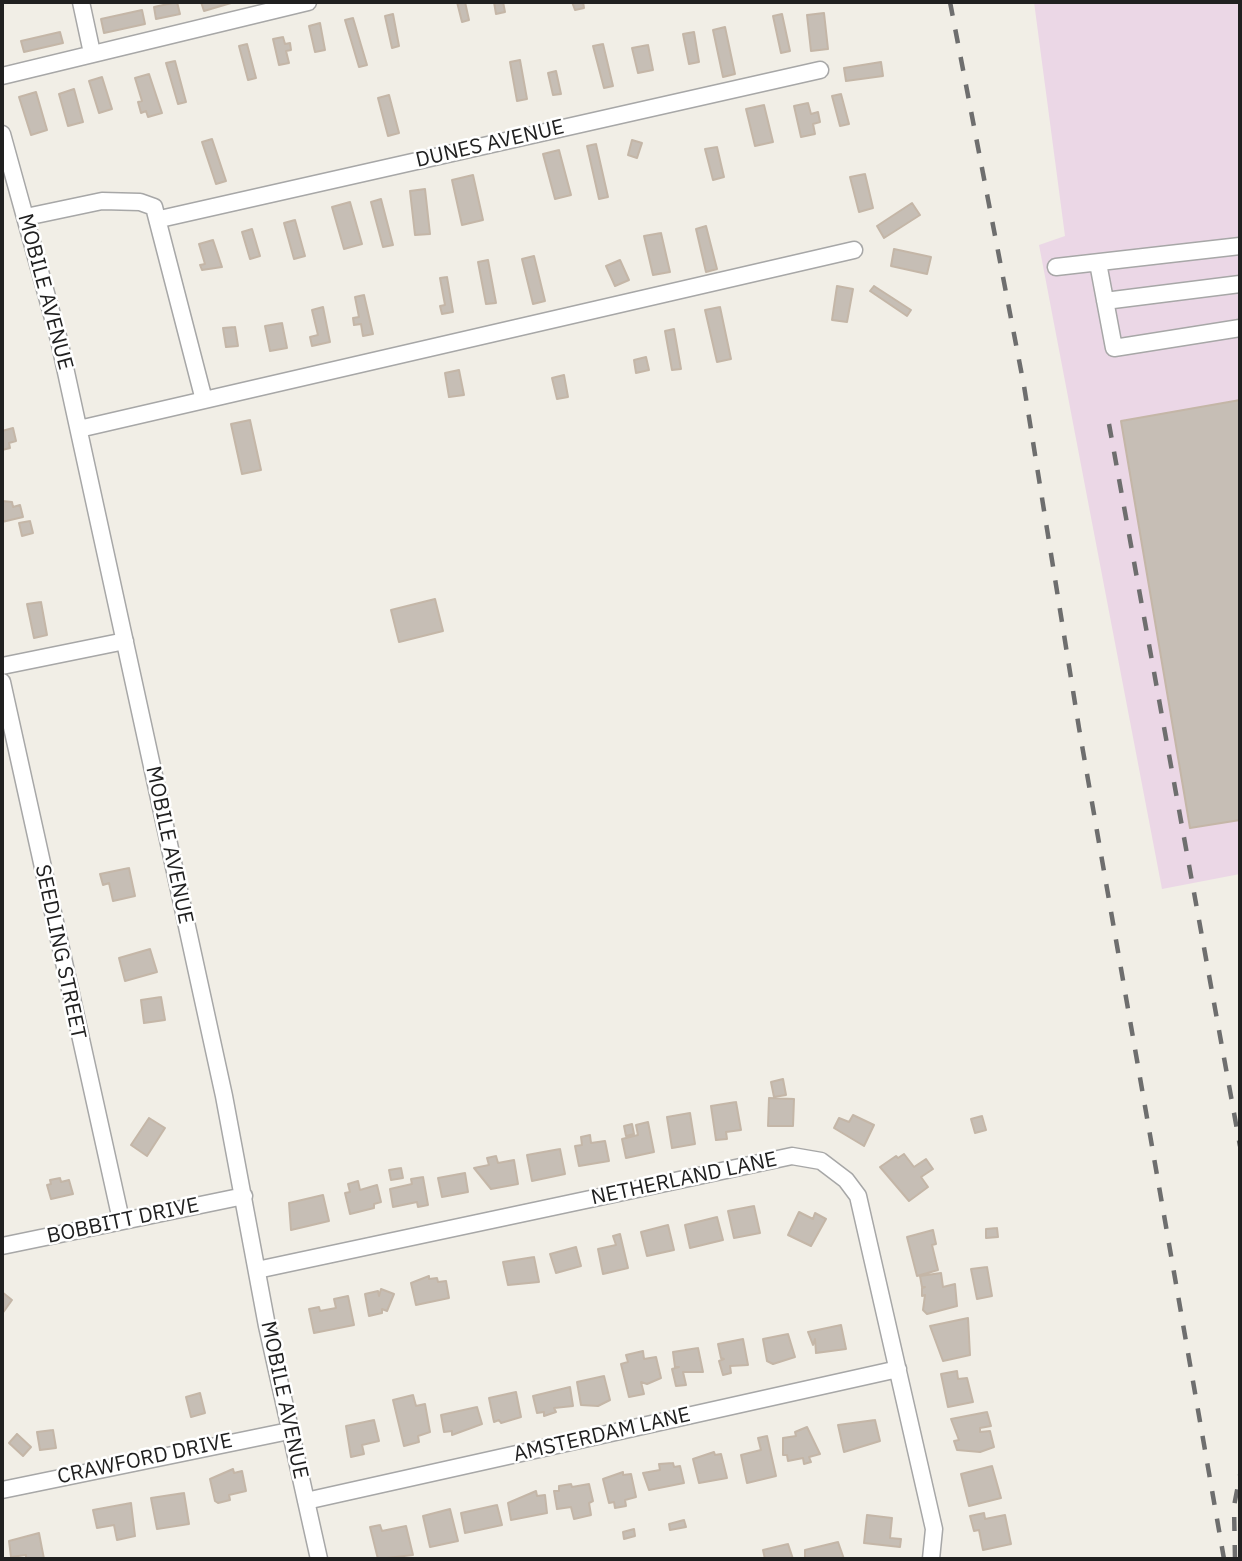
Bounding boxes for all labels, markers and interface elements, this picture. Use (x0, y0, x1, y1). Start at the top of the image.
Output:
street label: DUNES AVENUE (413, 115, 567, 173)
street label: MOBILE AVENUE (12, 211, 78, 373)
street label: MOBILE AVENUE (140, 764, 198, 926)
street label: SEEDLING STREET (29, 862, 91, 1042)
street label: NETHERLAND LANE (589, 1147, 779, 1211)
street label: BOBBITT DRIVE (45, 1193, 201, 1249)
street label: MOBILE AVENUE (255, 1319, 313, 1481)
street label: AMSTERDAM LANE (511, 1402, 693, 1468)
street label: CRAWFORD DRIVE (55, 1428, 235, 1490)

